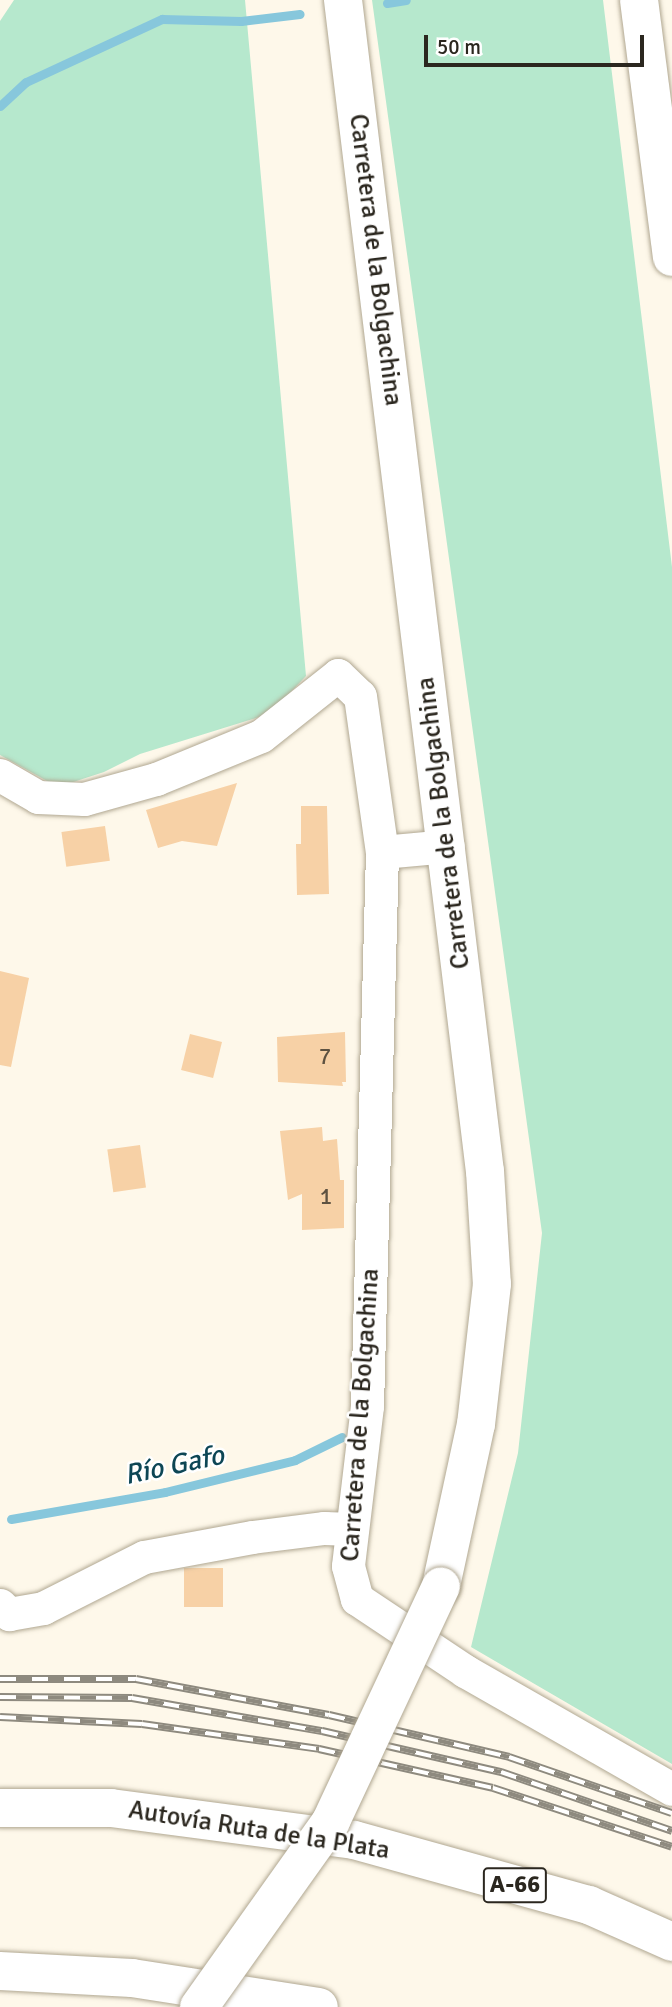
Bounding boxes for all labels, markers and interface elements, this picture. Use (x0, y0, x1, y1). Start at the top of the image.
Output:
scale bar (427, 21, 648, 65)
text: 50 m (437, 34, 481, 60)
street label: Carretera de la Bolgachina (342, 112, 408, 408)
street label: Carretera de la Bolgachina (411, 675, 477, 971)
house number: 7 (319, 1043, 331, 1071)
house number: 1 (320, 1183, 332, 1211)
street label: Carretera de la Bolgachina (335, 1267, 387, 1563)
water label: Río Gafo (121, 1438, 227, 1492)
street label: Autovía Ruta de la Plata (126, 1795, 392, 1867)
road number: A-66 (482, 1864, 548, 1906)

